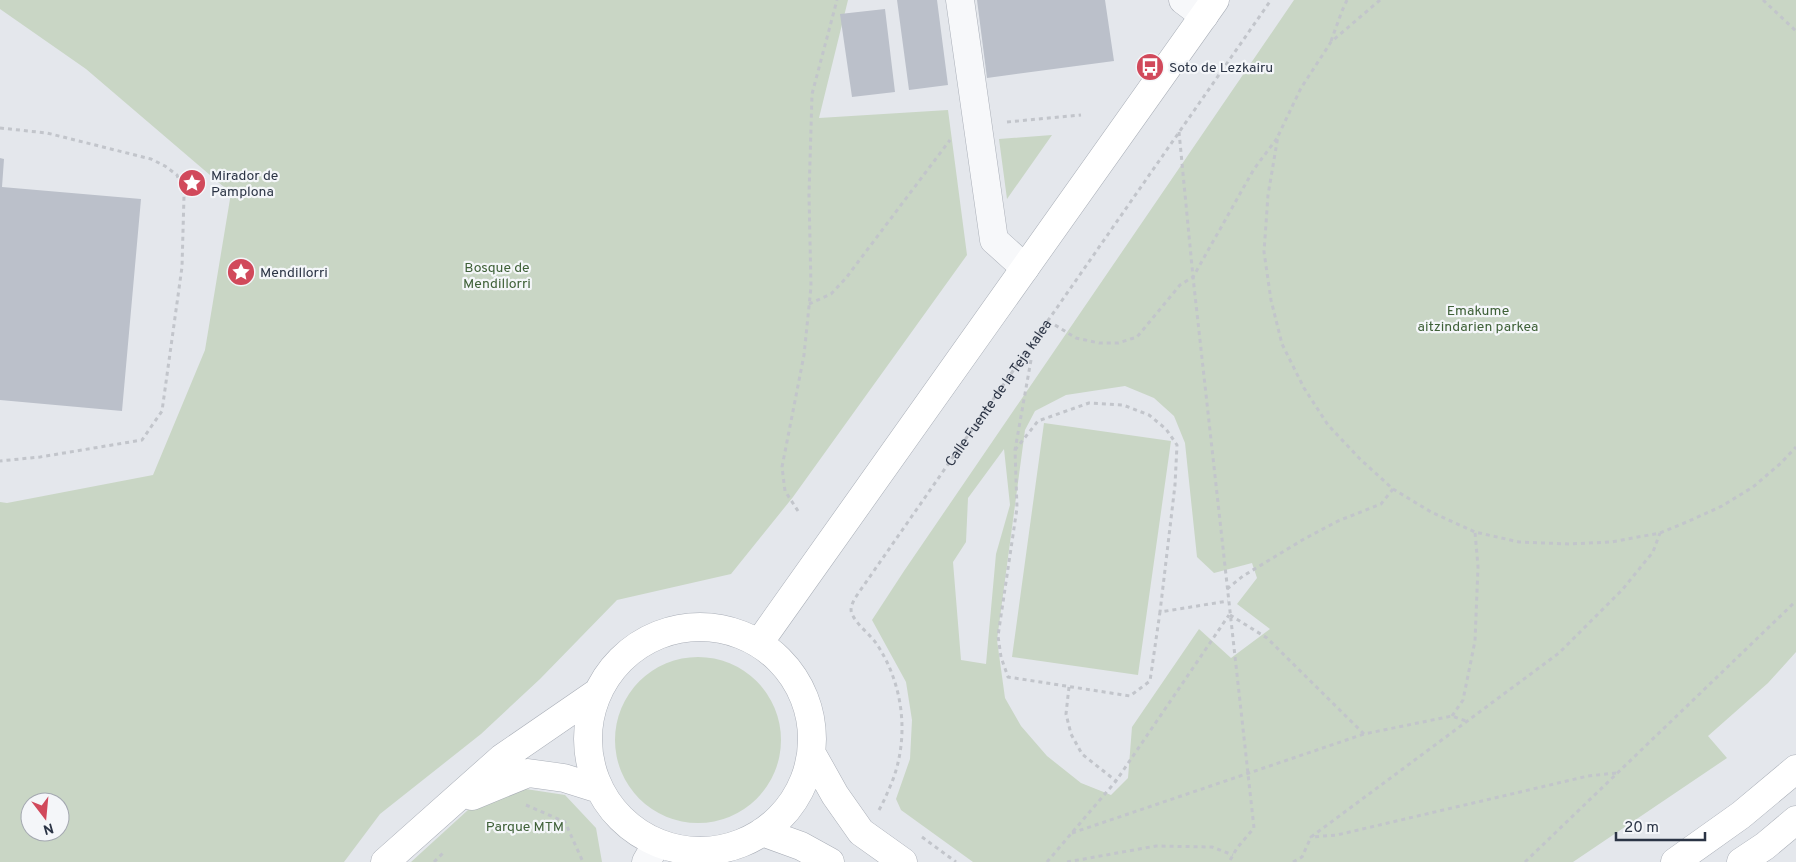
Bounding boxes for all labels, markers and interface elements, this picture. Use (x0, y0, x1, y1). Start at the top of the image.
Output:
bus stop icon: Soto de Lezkairu (1135, 52, 1165, 82)
place label: Soto de Lezkairu (1169, 60, 1273, 77)
place icon: Mirador de Pamplona (177, 168, 207, 198)
place label: Mirador de Pamplona (211, 168, 278, 201)
place icon: Mendillorri (226, 257, 256, 287)
park label: Bosque de Mendillorri (463, 260, 531, 293)
place label: Mendillorri (260, 265, 328, 282)
park label: Emakume aitzindarien parkea (1418, 303, 1538, 336)
street label: Calle Fuente de la Teja kalea (942, 317, 1056, 470)
north arrow (20, 792, 70, 842)
scale bar (1616, 810, 1705, 842)
text: N (41, 818, 55, 838)
park label: Parque MTM (486, 819, 564, 836)
text: 20 m (1624, 819, 1659, 838)

